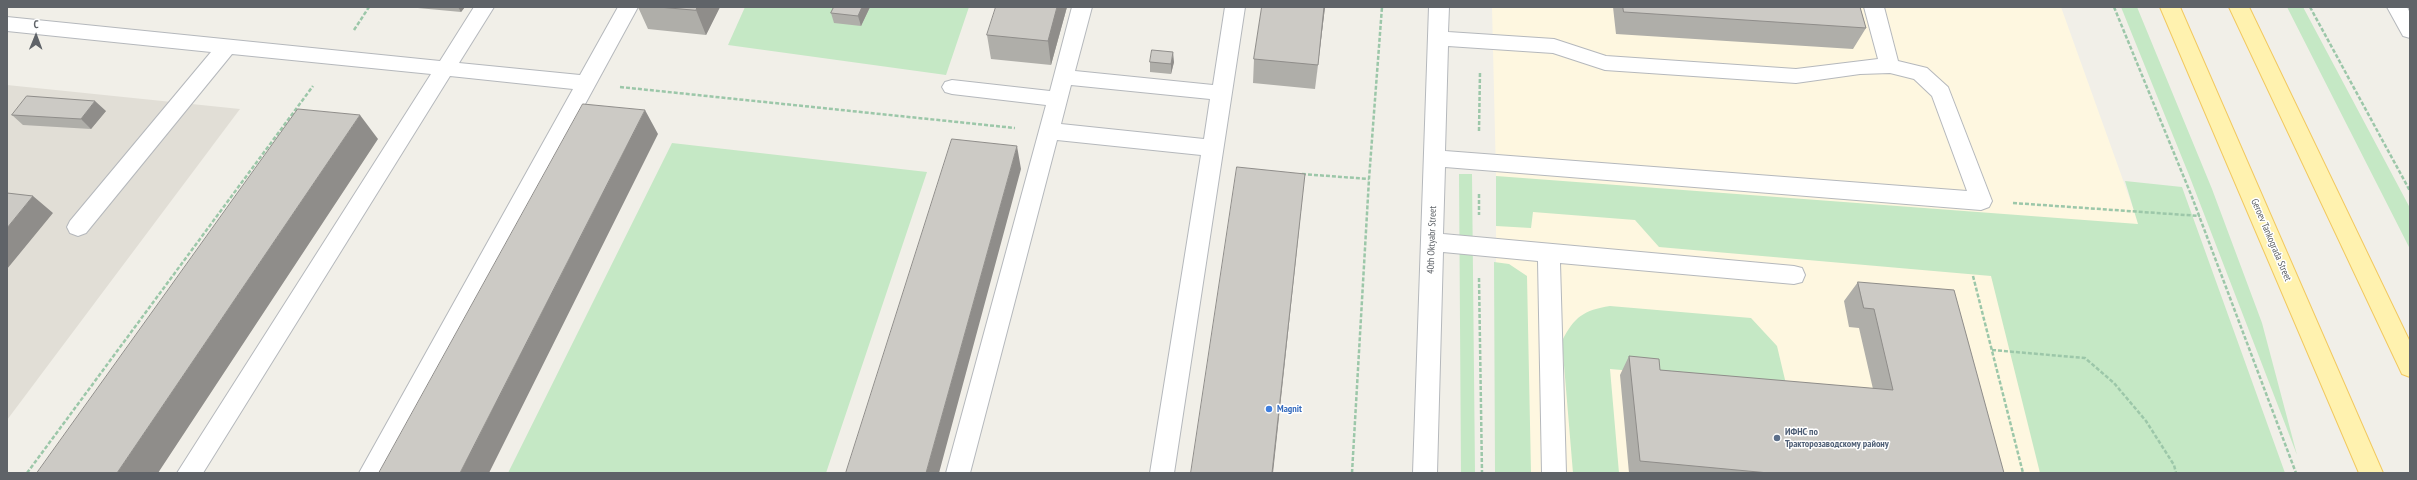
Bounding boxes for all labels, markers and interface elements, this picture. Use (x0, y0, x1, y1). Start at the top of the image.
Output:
north arrow (16, 16, 56, 56)
text: С (34, 17, 39, 31)
street label: Geroev Tankograda Street (2248, 197, 2294, 283)
street label: 40th Oktyabr Street (1425, 206, 1439, 274)
place label: Magnit (1277, 403, 1302, 415)
marker: Magnit (1264, 404, 1274, 414)
place label: ИФНС по Тракторозаводскому району (1785, 426, 1889, 450)
marker: ИФНС по Тракторозаводскому району (1772, 433, 1782, 443)

